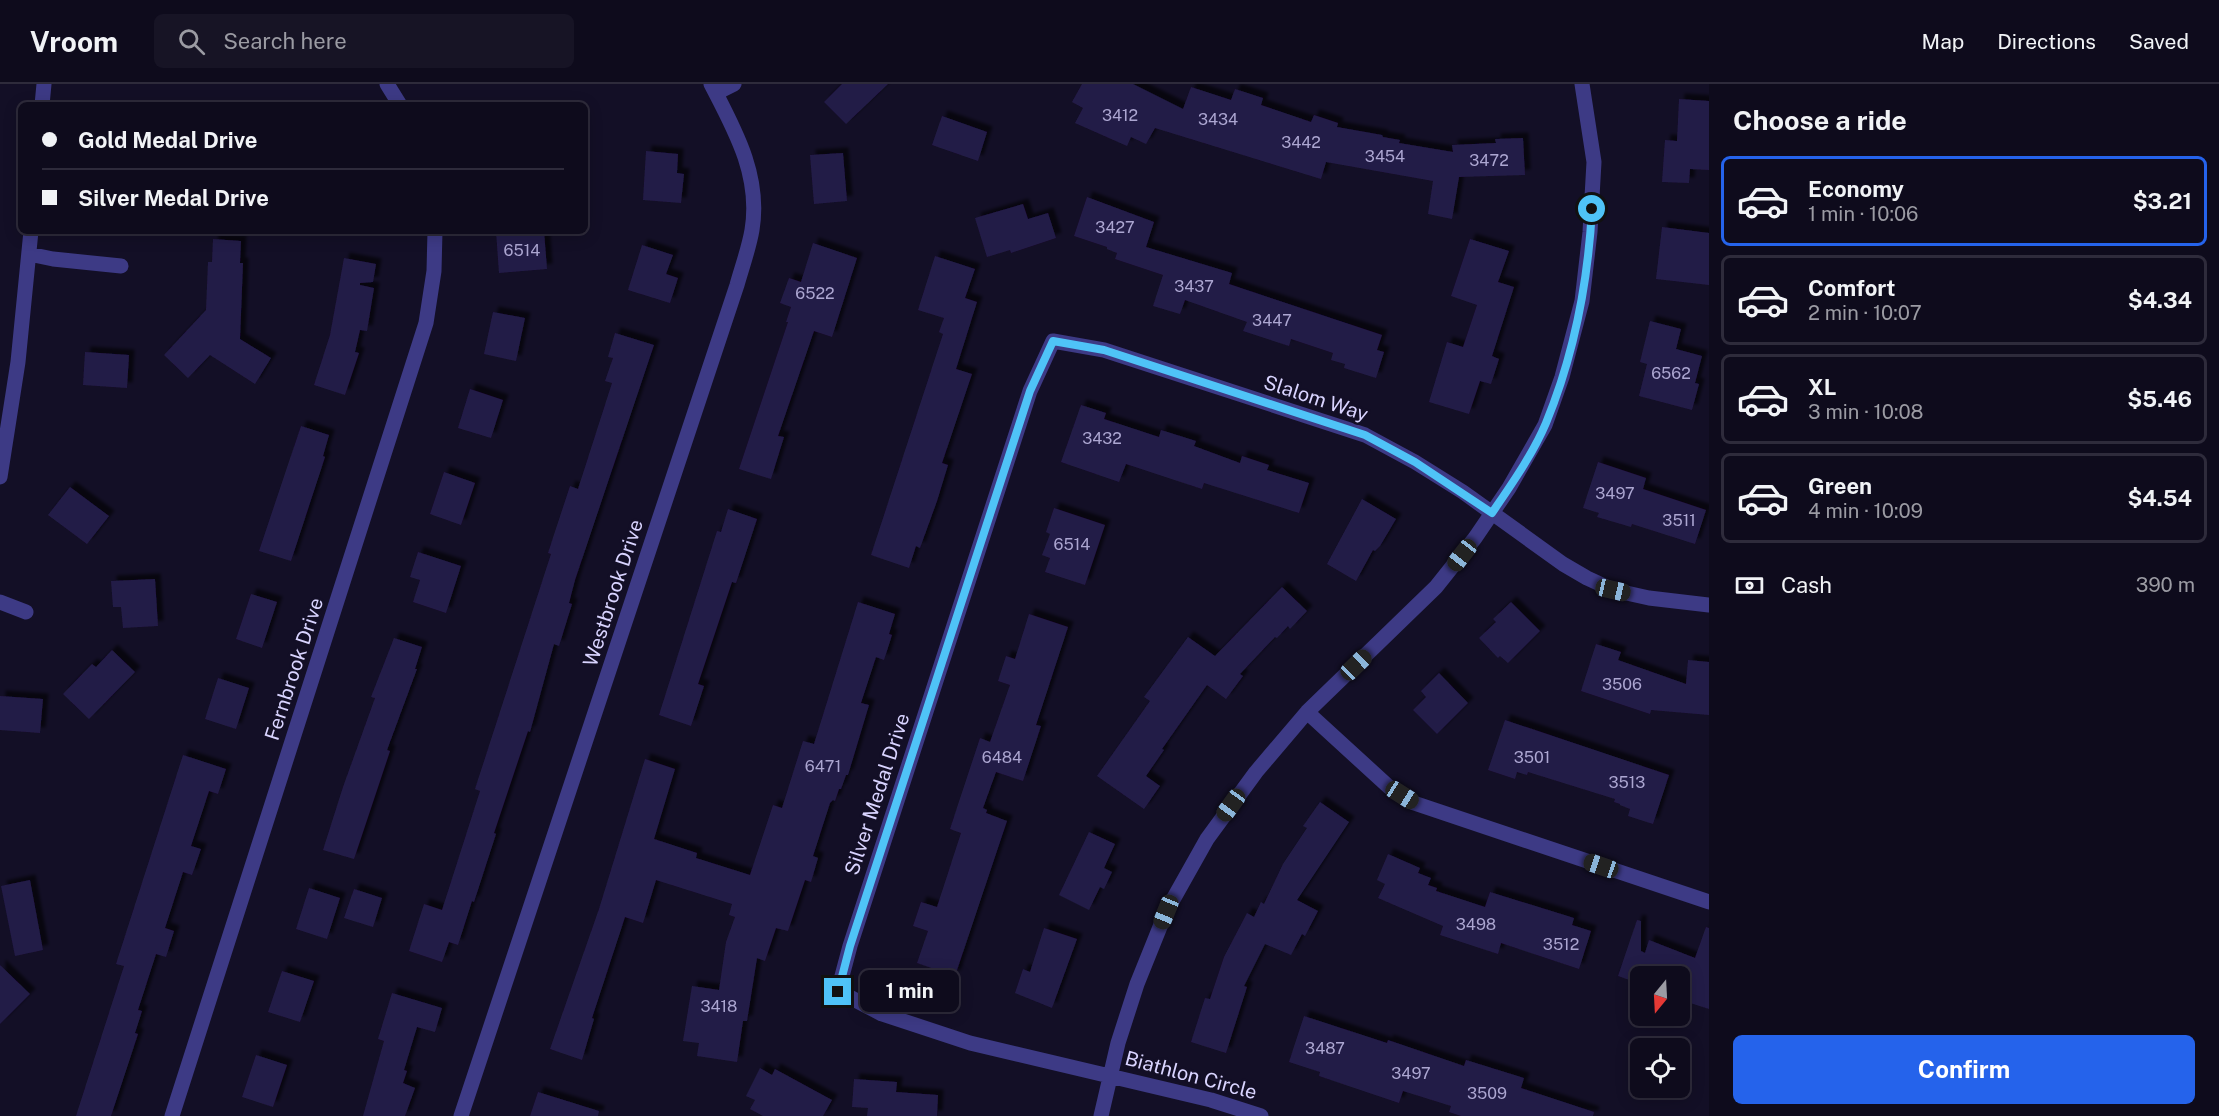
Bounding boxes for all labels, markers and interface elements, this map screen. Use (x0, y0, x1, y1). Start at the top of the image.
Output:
search box (154, 14, 574, 68)
text: Vroom (30, 25, 118, 58)
icon: search (175, 25, 208, 58)
text: Search here (223, 28, 347, 54)
text: Map (1922, 29, 1964, 54)
text: Directions (1997, 29, 2096, 54)
text: Saved (2129, 29, 2189, 54)
text: Choose a ride (1733, 104, 1907, 136)
house number: 3412 (1102, 106, 1138, 125)
house number: 3434 (1198, 110, 1238, 129)
text: Gold Medal Drive (78, 127, 257, 153)
house number: 3442 (1281, 133, 1321, 152)
house number: 3454 (1365, 147, 1405, 166)
house number: 3472 (1469, 151, 1509, 170)
icon: car (1736, 174, 1790, 228)
text: Economy (1808, 176, 1904, 202)
text: Silver Medal Drive (78, 185, 269, 211)
text: $3.21 (2133, 188, 2192, 214)
route start (1578, 195, 1605, 222)
text: 1 min · 10:06 (1808, 202, 1919, 226)
house number: 3427 (1095, 218, 1135, 237)
house number: 6514 (504, 241, 540, 260)
icon: car (1736, 273, 1790, 327)
text: Comfort (1808, 275, 1895, 301)
house number: 3437 (1174, 277, 1214, 296)
house number: 6522 (795, 284, 835, 303)
text: $4.34 (2128, 287, 2192, 313)
text: 2 min · 10:07 (1808, 301, 1922, 325)
house number: 3447 (1252, 311, 1292, 330)
house number: 6562 (1651, 364, 1691, 383)
street label: Slalom Way (1261, 370, 1372, 426)
icon: car (1736, 372, 1790, 426)
text: XL (1808, 374, 1836, 400)
text: $5.46 (2127, 386, 2192, 412)
text: 3 min · 10:08 (1808, 400, 1924, 424)
house number: 3432 (1082, 429, 1122, 448)
icon: car (1736, 471, 1790, 525)
text: Green (1808, 473, 1872, 499)
house number: 3497 (1595, 484, 1635, 503)
text: $4.54 (2127, 485, 2192, 511)
text: 4 min · 10:09 (1808, 499, 1923, 523)
house number: 3511 (1662, 511, 1696, 530)
street label: Westbrook Drive (578, 516, 648, 670)
house number: 6514 (1054, 535, 1090, 554)
car (1444, 535, 1480, 575)
icon: cash (1733, 569, 1766, 602)
text: Cash (1781, 572, 1832, 598)
text: 390 m (2136, 573, 2195, 597)
car (1593, 577, 1633, 603)
street label: Fernbrook Drive (260, 595, 328, 743)
car (1337, 646, 1375, 684)
house number: 3506 (1602, 675, 1642, 694)
street label: Silver Medal Drive (840, 710, 914, 878)
house number: 6484 (982, 748, 1022, 767)
house number: 3501 (1514, 748, 1550, 767)
house number: 6471 (805, 757, 841, 776)
house number: 3513 (1609, 773, 1645, 792)
car (1382, 778, 1422, 812)
car (1213, 785, 1249, 825)
car (1581, 852, 1621, 880)
car (1151, 892, 1181, 932)
house number: 3498 (1456, 915, 1496, 934)
house number: 3512 (1543, 935, 1579, 954)
north arrow (1630, 966, 1690, 1026)
map controls (1630, 966, 1690, 1098)
callout: 1 min (859, 971, 958, 1013)
route end (824, 978, 851, 1005)
text: 1 min (885, 979, 934, 1003)
house number: 3418 (701, 997, 737, 1016)
button: Confirm (1733, 1035, 2195, 1104)
button: locate (1630, 1038, 1690, 1098)
house number: 3487 (1305, 1039, 1345, 1058)
street label: Biathlon Circle (1122, 1046, 1260, 1104)
house number: 3497 (1391, 1064, 1431, 1083)
house number: 3509 (1467, 1084, 1507, 1103)

